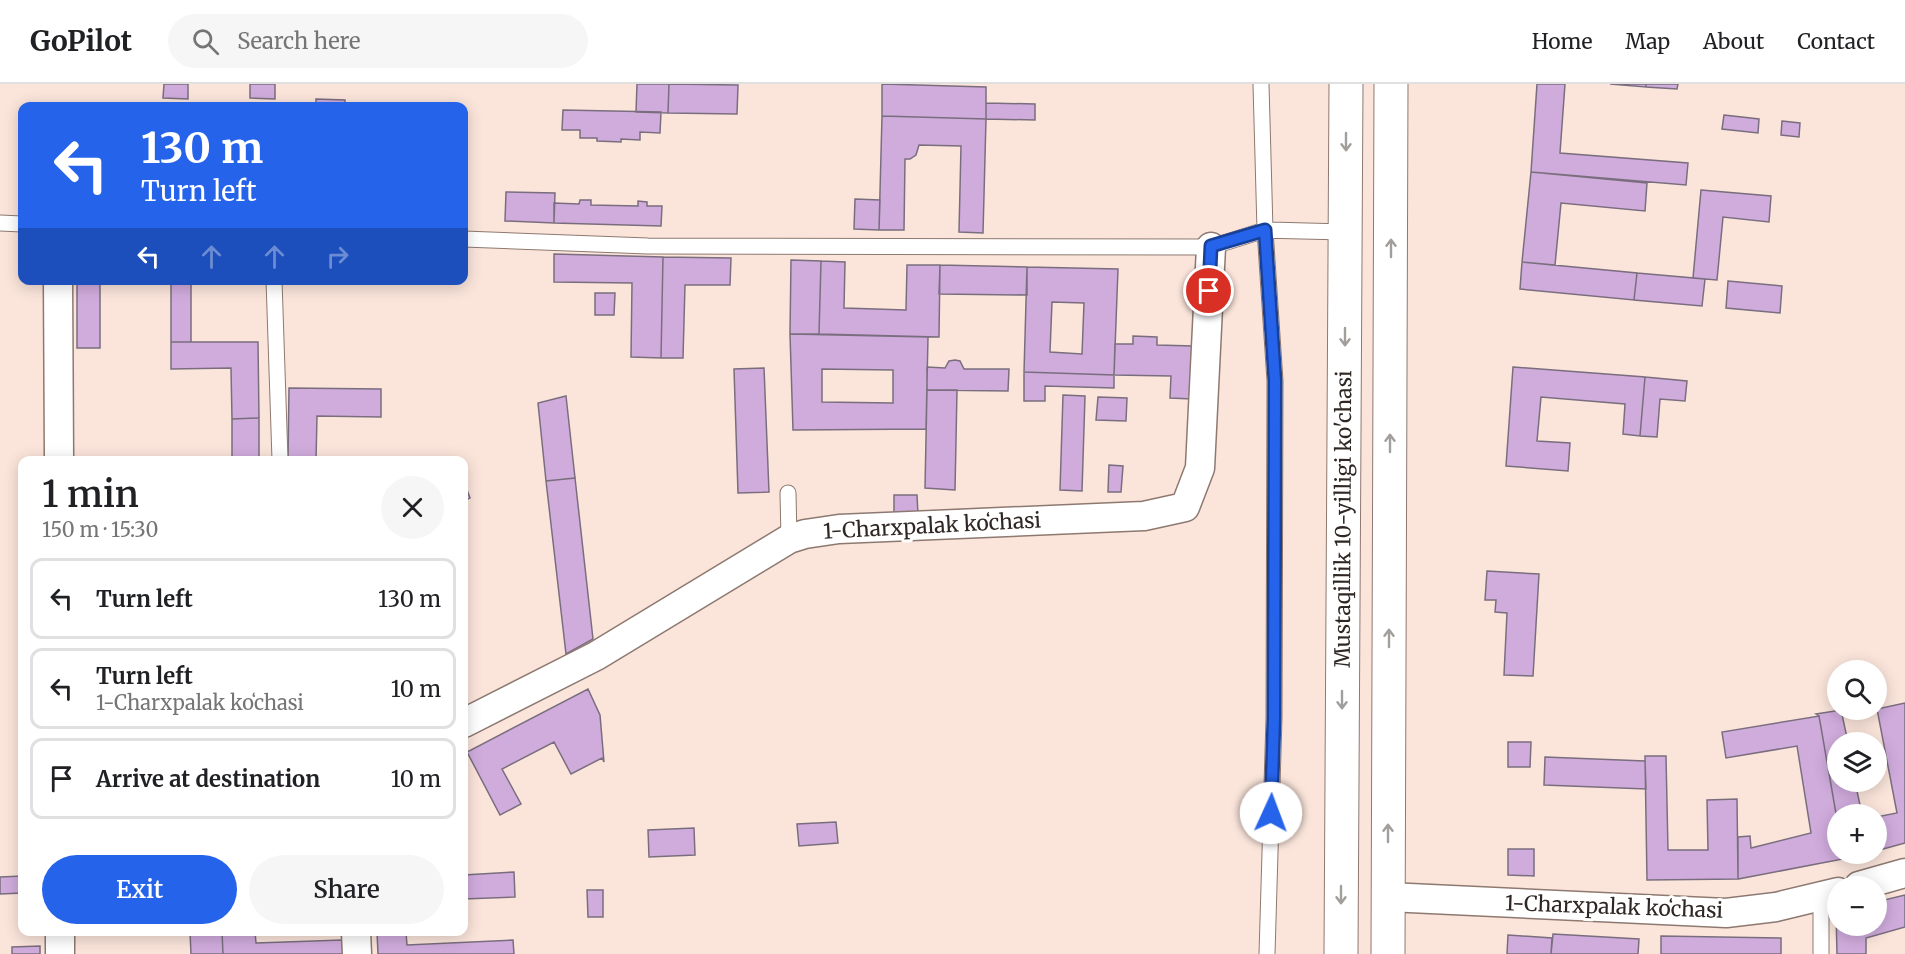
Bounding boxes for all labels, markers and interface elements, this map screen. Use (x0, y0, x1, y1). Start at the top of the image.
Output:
search box (168, 14, 588, 68)
text: GoPilot (30, 23, 132, 59)
icon: search (189, 25, 222, 58)
text: Search here (237, 27, 361, 55)
text: Home (1532, 28, 1592, 55)
text: Map (1625, 28, 1670, 55)
text: About (1703, 28, 1764, 55)
text: Contact (1797, 28, 1875, 55)
text: 130 m (141, 122, 263, 174)
icon: left (42, 126, 120, 204)
one-way arrow (1340, 132, 1352, 152)
text: Turn left (141, 174, 256, 208)
one-way arrow (1385, 238, 1397, 258)
icon: left (132, 240, 165, 273)
icon: ahead (195, 240, 228, 273)
icon: ahead (258, 240, 291, 273)
icon: right (321, 240, 354, 273)
pin (1183, 265, 1234, 316)
icon: arrive (1192, 274, 1225, 307)
one-way arrow (1339, 327, 1351, 347)
street label: Mustaqillik 10-yilligi ko'chasi (1329, 370, 1357, 668)
one-way arrow (1384, 433, 1396, 453)
text: 1 min (42, 472, 139, 517)
button: close (381, 476, 444, 539)
street label: 1-Charxpalak koʻchasi (822, 506, 1042, 545)
text: 150 m · 15:30 (42, 517, 158, 542)
icon: left (45, 582, 78, 615)
text: Turn left (96, 585, 193, 613)
text: 130 m (378, 585, 441, 613)
one-way arrow (1383, 628, 1395, 648)
map controls (1827, 660, 1887, 936)
button: search (1827, 660, 1887, 720)
text: Turn left (96, 662, 193, 690)
icon: left (45, 672, 78, 705)
text: 10 m (391, 675, 441, 703)
text: 1-Charxpalak koʻchasi (96, 690, 304, 715)
one-way arrow (1337, 690, 1348, 710)
button: layers (1827, 732, 1887, 792)
icon: arrive (45, 762, 78, 795)
text: Arrive at destination (96, 765, 320, 793)
text: 10 m (391, 765, 441, 793)
position arrow (1239, 781, 1303, 845)
button: + (1827, 804, 1887, 864)
one-way arrow (1382, 823, 1394, 843)
button: Exit (42, 855, 237, 924)
button: Share (249, 855, 444, 924)
button: − (1827, 876, 1887, 936)
one-way arrow (1335, 885, 1347, 905)
street label: 1-Charxpalak koʻchasi (1504, 889, 1724, 924)

